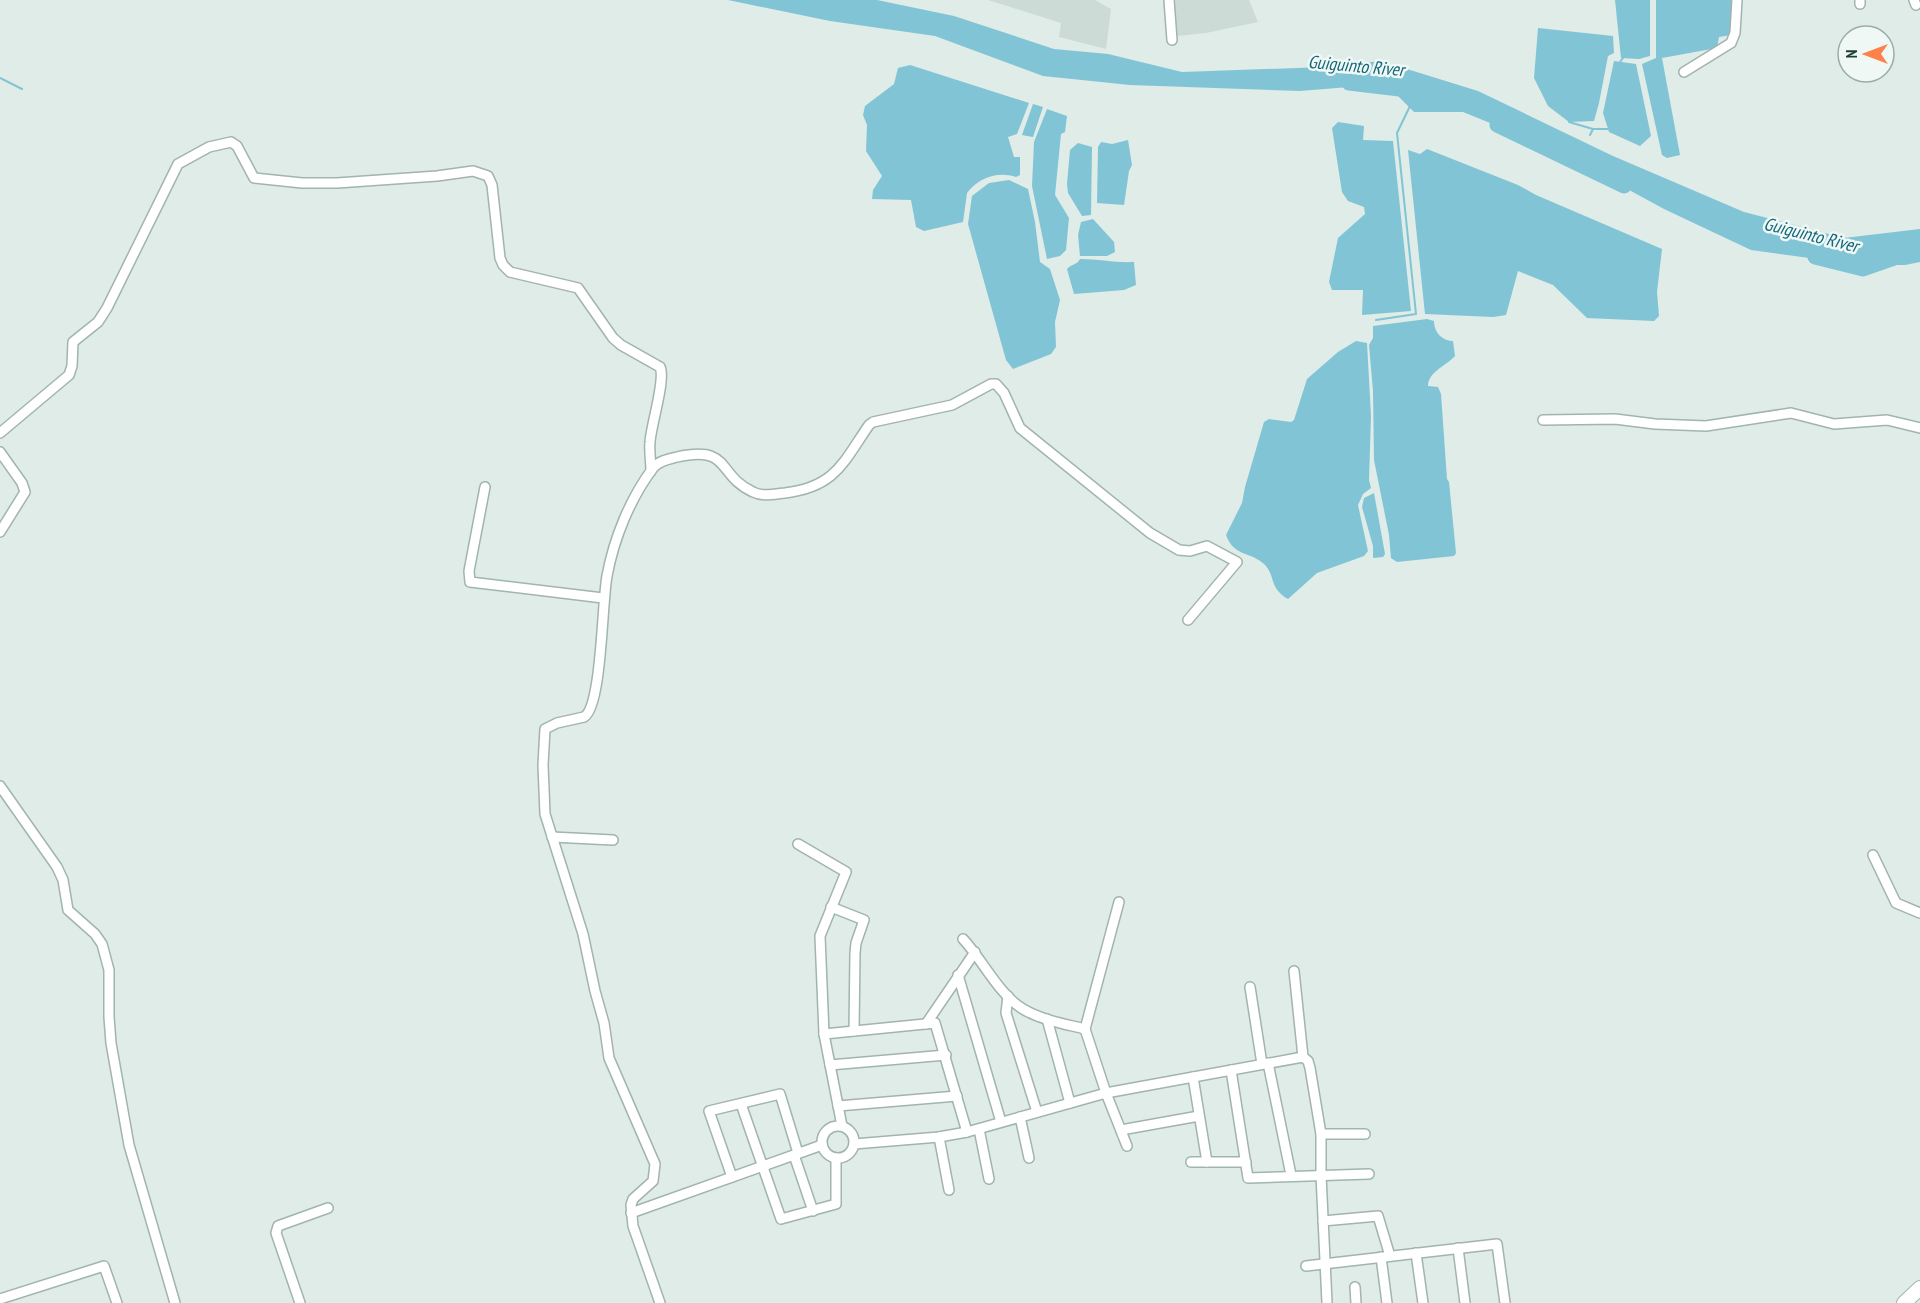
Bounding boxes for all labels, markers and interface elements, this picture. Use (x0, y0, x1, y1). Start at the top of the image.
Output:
north arrow (1836, 24, 1896, 84)
water label: Guiguinto River (1307, 50, 1408, 81)
text: N (1841, 50, 1861, 58)
water label: Guiguinto River (1762, 212, 1864, 258)

